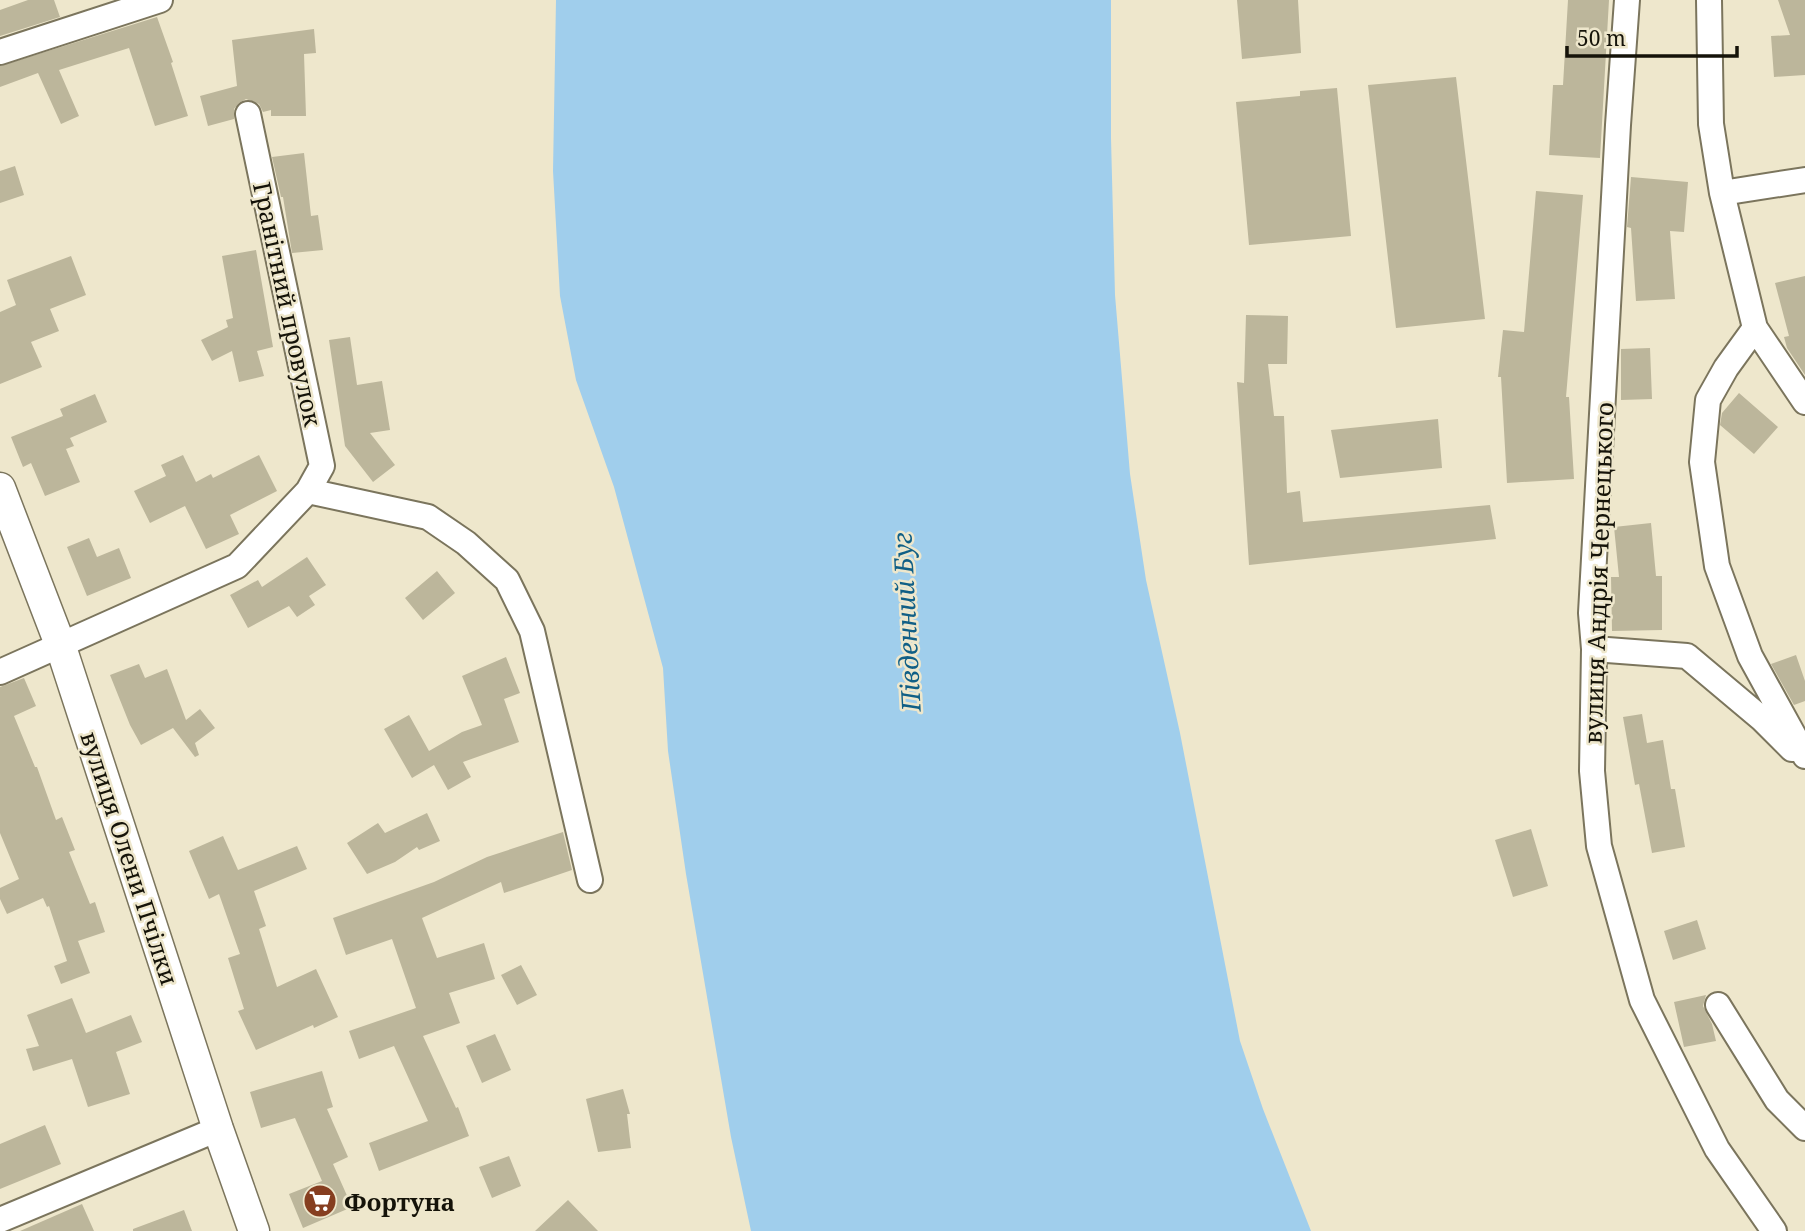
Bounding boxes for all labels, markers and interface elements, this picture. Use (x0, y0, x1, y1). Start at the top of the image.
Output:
scale bar (1567, 14, 1737, 58)
text: 50 m (1577, 24, 1626, 52)
street label: Гранітний провулок (246, 179, 330, 430)
street label: вулиця Андрія Чернецького (1576, 401, 1620, 745)
water label: Південний Буг (883, 531, 929, 714)
street label: вулиця Олени Пчілки (73, 727, 187, 989)
supermarket icon: Фортуна (301, 1182, 339, 1220)
place label: Фортуна (344, 1185, 455, 1218)

